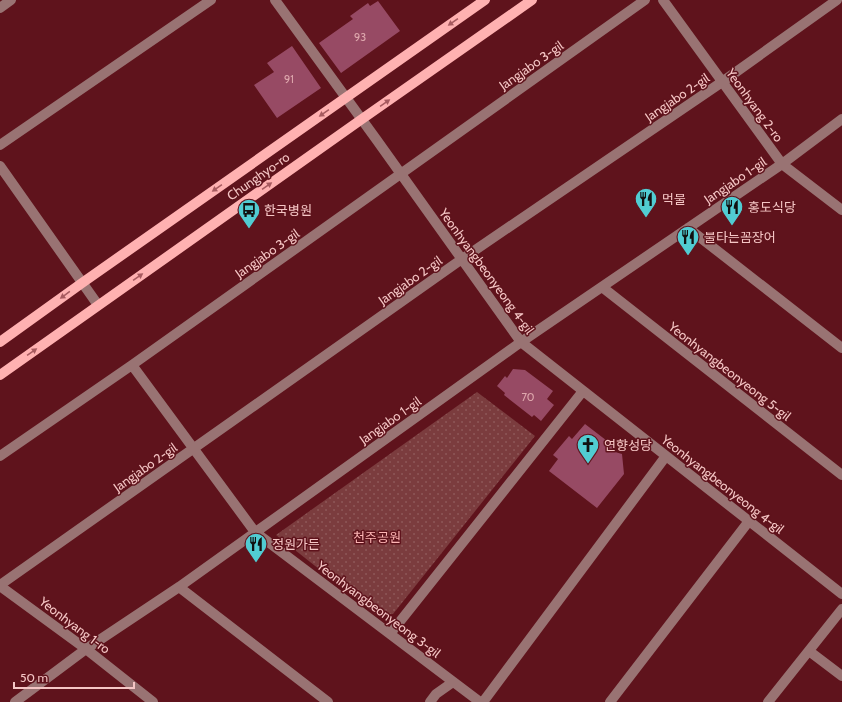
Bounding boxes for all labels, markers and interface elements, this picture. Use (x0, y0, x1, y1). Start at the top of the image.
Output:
one-way arrow (448, 18, 458, 26)
house number: 93 (354, 30, 366, 44)
street label: Jangjabo 3-gil (495, 37, 567, 94)
street label: Yeonhyang 2-ro (722, 64, 787, 145)
street label: Jangjabo 2-gil (641, 70, 713, 126)
house number: 91 (284, 72, 294, 86)
one-way arrow (379, 99, 390, 107)
one-way arrow (318, 109, 329, 117)
street label: Chunghyo-ro (224, 149, 292, 203)
street label: Jangjabo 1-gil (700, 153, 770, 208)
one-way arrow (262, 182, 272, 190)
one-way arrow (212, 184, 223, 192)
restaurant icon: 먹물 (633, 186, 659, 219)
place label: 먹물 (662, 191, 686, 207)
restaurant icon: 홍도식당 (719, 194, 745, 227)
bus stop icon: 한국병원 (236, 197, 262, 230)
place label: 홍도식당 (748, 199, 796, 215)
place label: 한국병원 (264, 202, 312, 218)
street label: Yeonhyangbeonyeong 4-gil (435, 204, 538, 337)
restaurant icon: 불타는꼼장어 (675, 224, 701, 257)
street label: Jangjabo 3-gil (231, 225, 303, 282)
place label: 불타는꼼장어 (704, 229, 776, 245)
street label: Jangjabo 2-gil (374, 252, 446, 309)
one-way arrow (133, 273, 143, 281)
one-way arrow (60, 291, 71, 299)
street label: Yeonhyangbeonyeong 5-gil (665, 318, 794, 424)
one-way arrow (27, 348, 37, 356)
house number: 70 (521, 390, 535, 404)
street label: Jangjabo 1-gil (355, 393, 425, 449)
street label: Yeonhyangbeonyeong 4-gil (658, 431, 788, 537)
church icon: 연향성당 (575, 432, 601, 465)
place label: 연향성당 (604, 437, 652, 453)
street label: Jangjabo 2-gil (109, 439, 181, 496)
park label: 천주공원 (353, 529, 401, 545)
restaurant icon: 정원가든 (243, 531, 269, 564)
place label: 정원가든 (272, 536, 320, 552)
street label: Yeonhyangbeonyeong 3-gil (313, 557, 444, 661)
street label: Yeonhyang 1-ro (36, 593, 114, 657)
scale bar (14, 664, 134, 690)
text: 50 m (20, 670, 48, 685)

